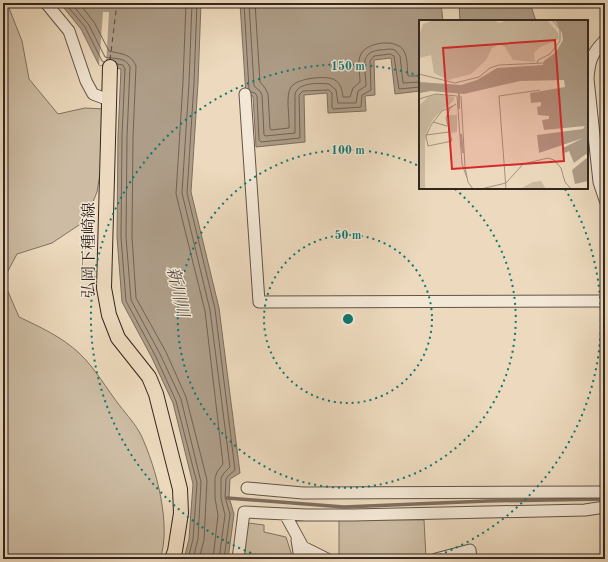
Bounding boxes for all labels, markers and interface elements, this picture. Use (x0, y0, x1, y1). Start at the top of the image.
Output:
inset map (419, 20, 588, 189)
text: 150 m (331, 60, 365, 73)
text: 100 m (331, 145, 365, 157)
street label: 弘岡下種崎線 (80, 202, 98, 298)
text: 50 m (335, 229, 362, 242)
water label: 新川川 (163, 265, 193, 321)
centre of rings (341, 312, 355, 326)

